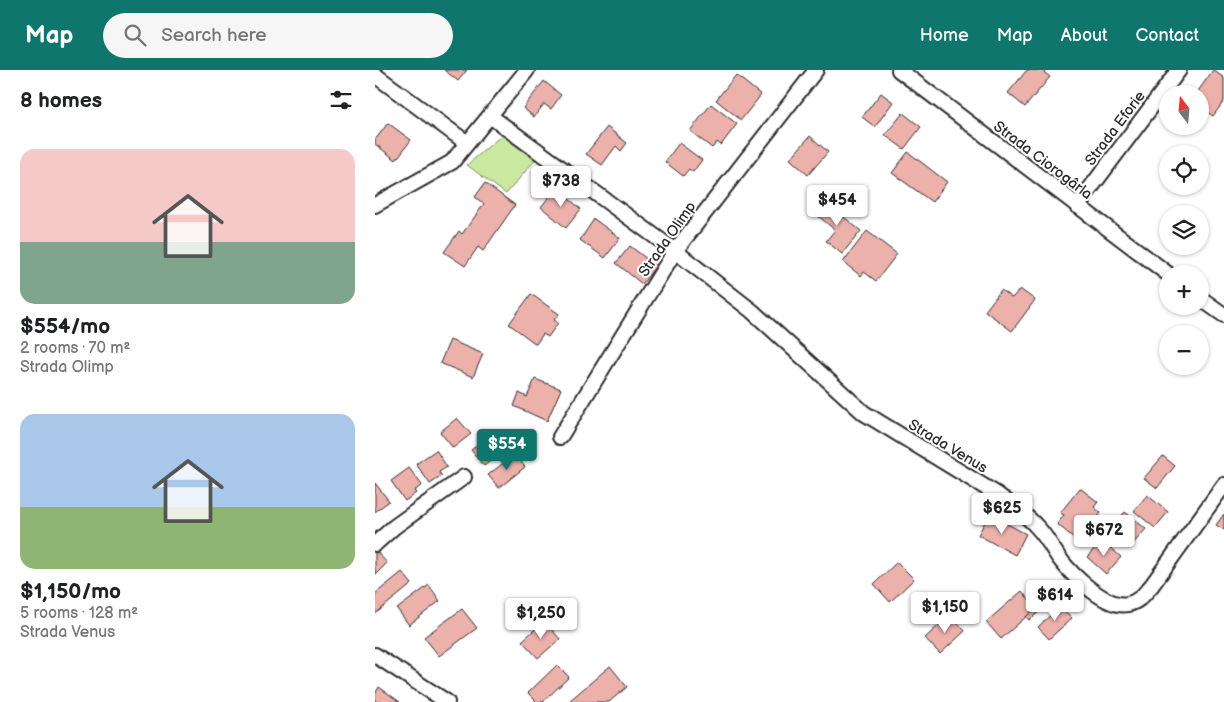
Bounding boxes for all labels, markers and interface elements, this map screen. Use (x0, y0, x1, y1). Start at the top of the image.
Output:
search box (103, 13, 453, 58)
text: Map (25, 21, 73, 50)
icon: search (121, 21, 149, 49)
text: Search here (161, 24, 267, 47)
text: Home (920, 25, 969, 46)
text: Map (997, 25, 1033, 46)
text: About (1061, 25, 1108, 46)
text: Contact (1136, 25, 1199, 46)
north arrow (1159, 85, 1209, 135)
map controls (1159, 85, 1209, 375)
icon: filters (327, 86, 355, 114)
street label: Strada Eforie (1081, 87, 1150, 169)
text: 8 homes (20, 88, 102, 113)
street label: Strada Ciorogârla (989, 117, 1096, 204)
button: locate (1159, 145, 1209, 195)
pin: $738 (531, 166, 591, 208)
text: $738 (542, 172, 580, 191)
icon: home (143, 181, 233, 271)
pin: $454 (807, 184, 867, 227)
text: $454 (818, 191, 856, 210)
street label: Strada Olimp (634, 198, 701, 281)
button: layers (1159, 205, 1209, 255)
button: + (1159, 265, 1209, 315)
text: $554/mo (20, 314, 110, 339)
button: − (1159, 325, 1209, 375)
text: 2 rooms · 70 m² (20, 339, 130, 358)
text: Strada Olimp (20, 358, 114, 377)
street label: Strada Venus (905, 415, 991, 478)
pin: $554 (477, 428, 537, 471)
text: $554 (488, 435, 526, 454)
icon: home (143, 446, 233, 536)
pin: $625 (972, 492, 1032, 535)
text: $625 (982, 499, 1022, 518)
pin: $672 (1074, 514, 1134, 557)
text: $672 (1085, 521, 1123, 540)
text: $1,150/mo (20, 579, 121, 604)
pin: $614 (1025, 580, 1085, 622)
text: $614 (1037, 586, 1073, 605)
pin: $1,150 (904, 592, 986, 634)
pin: $1,250 (500, 598, 582, 640)
text: $1,150 (922, 598, 968, 617)
text: 5 rooms · 128 m² (20, 604, 138, 623)
text: $1,250 (516, 604, 566, 623)
text: Strada Venus (20, 623, 115, 642)

